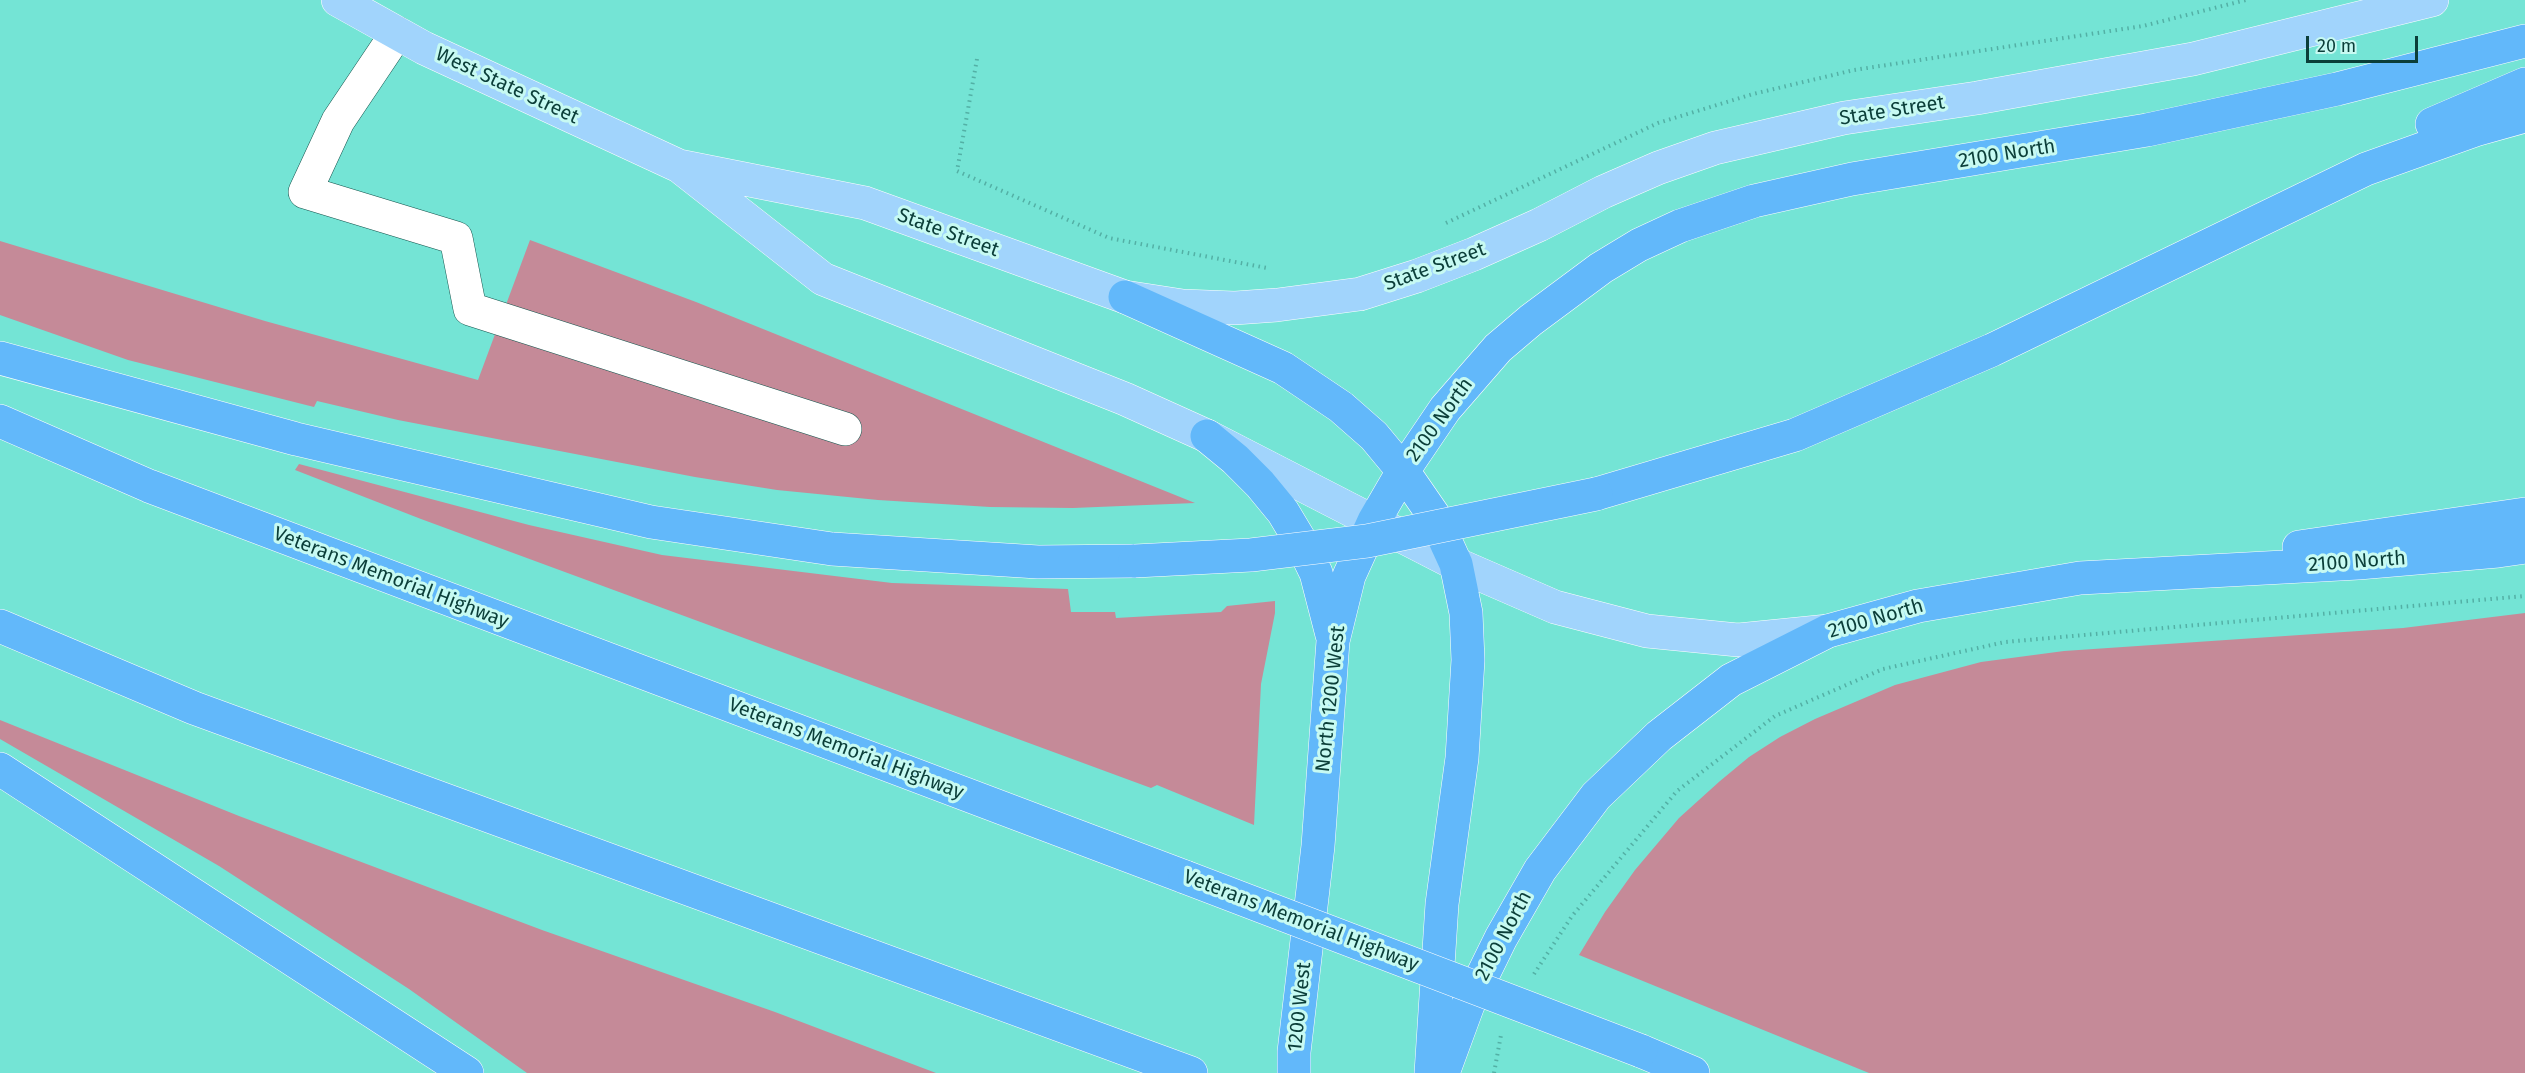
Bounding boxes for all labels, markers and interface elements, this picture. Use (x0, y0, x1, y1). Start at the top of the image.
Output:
scale bar (2309, 24, 2422, 62)
text: 20 m (2317, 35, 2356, 57)
street label: West State Street (432, 42, 582, 130)
street label: State Street (1838, 91, 1946, 131)
street label: 2100 North (1957, 135, 2057, 173)
street label: State Street (894, 204, 1002, 262)
street label: State Street (1381, 238, 1489, 296)
street label: 2100 North (1402, 373, 1478, 467)
street label: Veterans Memorial Highway (270, 522, 512, 634)
street label: 2100 North (2307, 547, 2407, 577)
street label: 2100 North (1826, 594, 1926, 644)
street label: North 1200 West (1311, 625, 1351, 773)
street label: Veterans Memorial Highway (725, 693, 967, 805)
street label: Veterans Memorial Highway (1180, 865, 1422, 977)
street label: 2100 North (1470, 887, 1538, 985)
street label: 1200 West (1283, 961, 1317, 1053)

